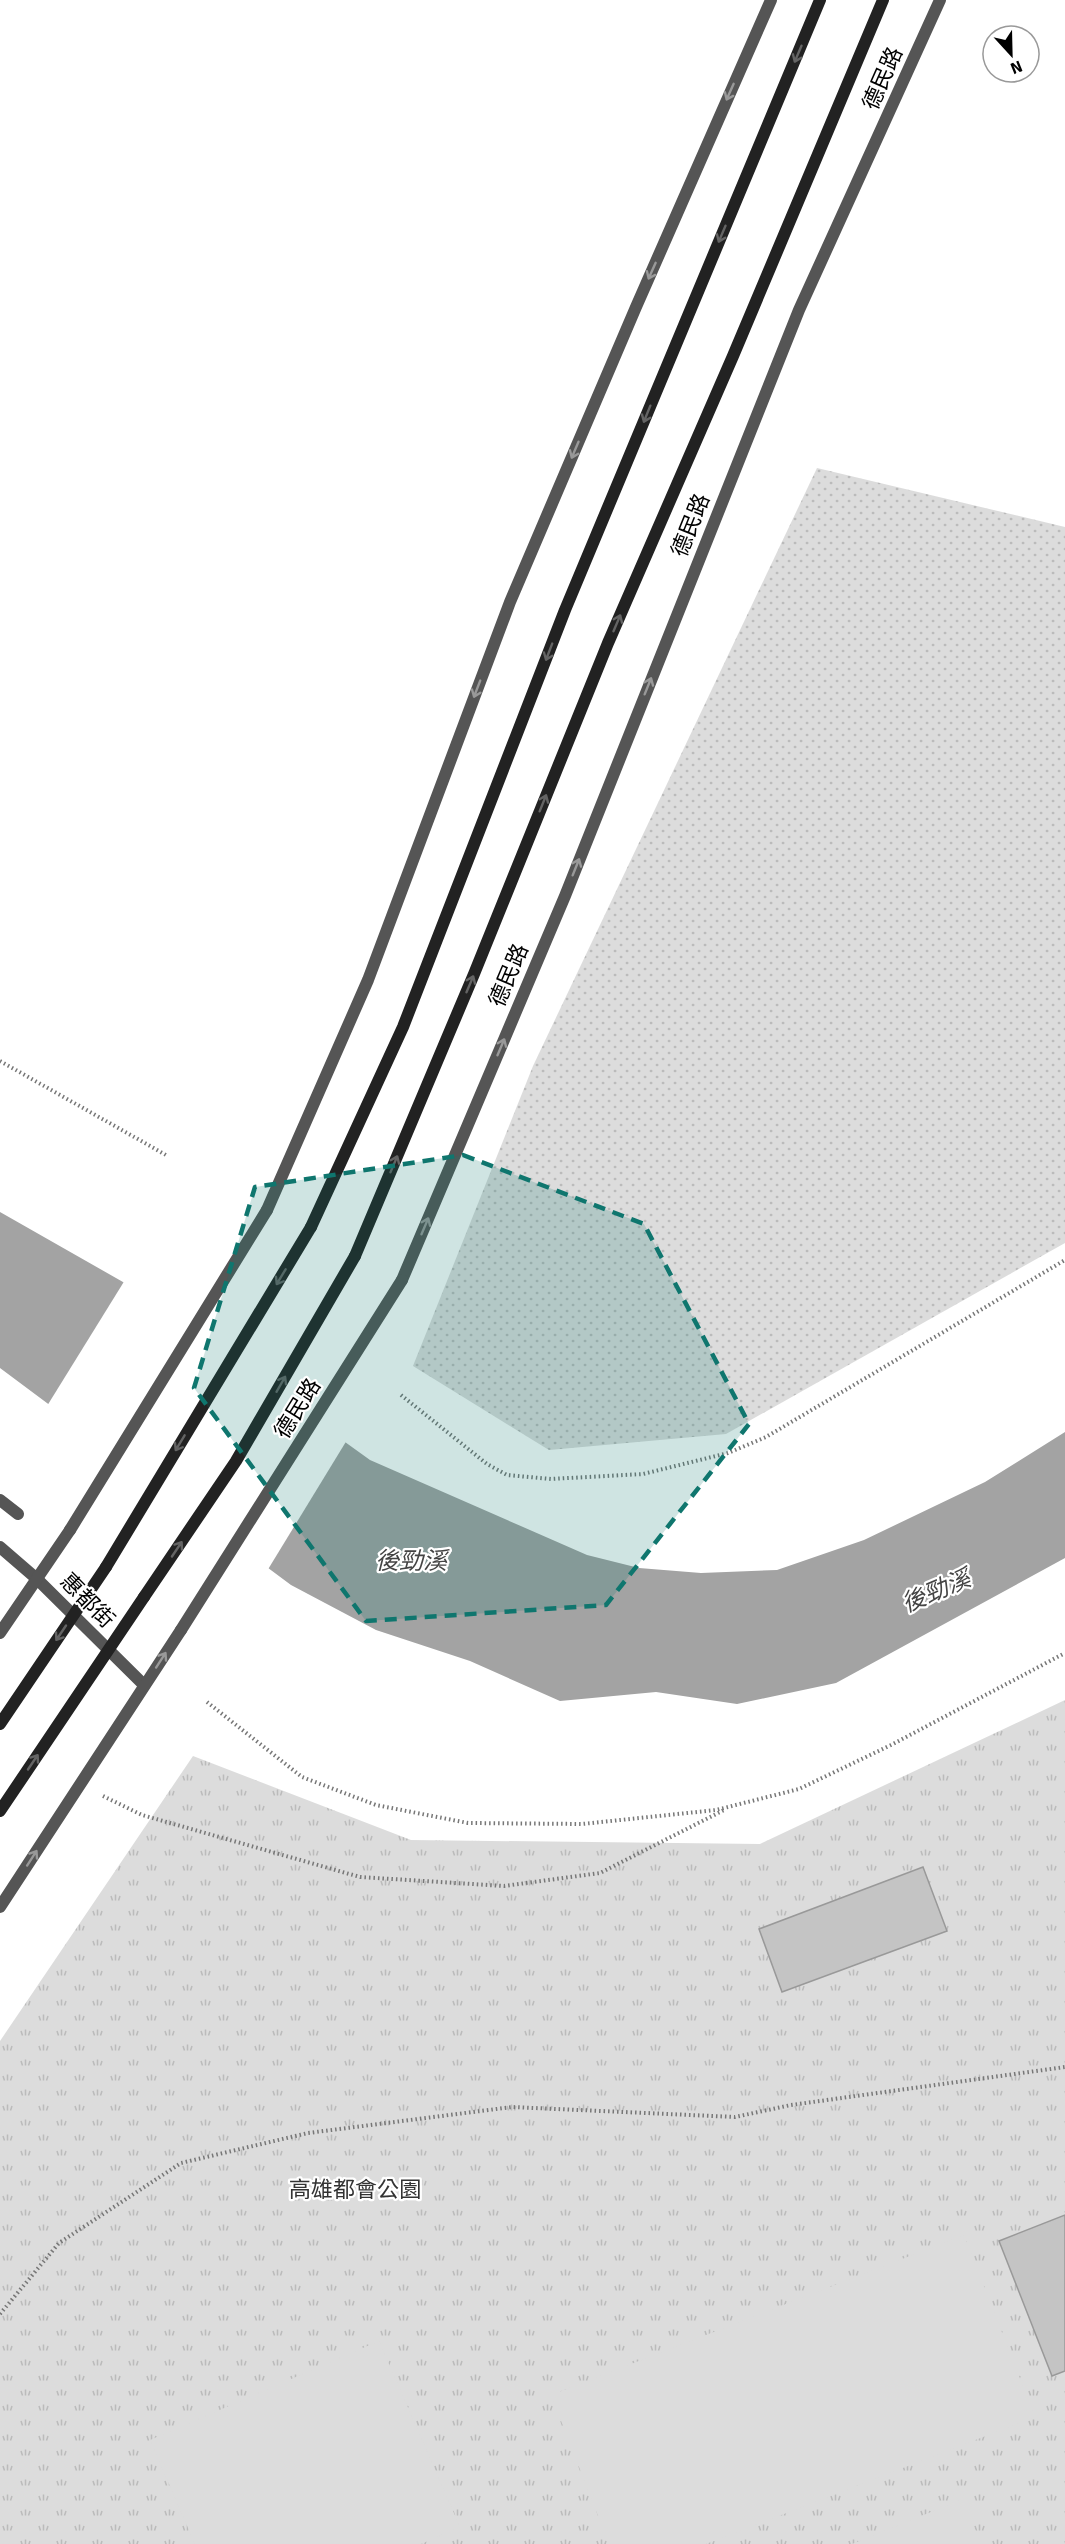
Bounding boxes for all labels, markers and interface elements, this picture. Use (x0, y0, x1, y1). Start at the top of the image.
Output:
north arrow (981, 24, 1041, 84)
street label: 德民路 (857, 43, 908, 114)
one-way arrow (791, 45, 802, 63)
text: N (1007, 56, 1025, 78)
one-way arrow (724, 82, 735, 101)
one-way arrow (716, 224, 727, 242)
one-way arrow (646, 261, 657, 279)
one-way arrow (641, 404, 652, 422)
one-way arrow (569, 440, 580, 459)
street label: 德民路 (666, 490, 715, 561)
one-way arrow (612, 614, 623, 633)
one-way arrow (543, 642, 554, 661)
one-way arrow (644, 677, 655, 696)
one-way arrow (471, 679, 482, 697)
one-way arrow (538, 795, 549, 813)
one-way arrow (571, 858, 582, 877)
street label: 德民路 (483, 940, 534, 1011)
one-way arrow (465, 975, 476, 994)
one-way arrow (496, 1038, 507, 1056)
one-way arrow (389, 1155, 400, 1173)
one-way arrow (420, 1218, 431, 1236)
one-way arrow (275, 1268, 287, 1285)
street label: 德民路 (268, 1373, 326, 1443)
one-way arrow (275, 1376, 287, 1393)
one-way arrow (174, 1434, 186, 1451)
one-way arrow (171, 1541, 183, 1558)
water label: 後勁溪 (375, 1546, 450, 1576)
water label: 後勁溪 (897, 1562, 978, 1619)
street label: 惠都街 (55, 1567, 121, 1633)
one-way arrow (55, 1624, 67, 1641)
one-way arrow (155, 1652, 167, 1668)
one-way arrow (27, 1754, 39, 1771)
one-way arrow (26, 1851, 38, 1867)
park label: 高雄都會公園 (289, 2176, 421, 2203)

